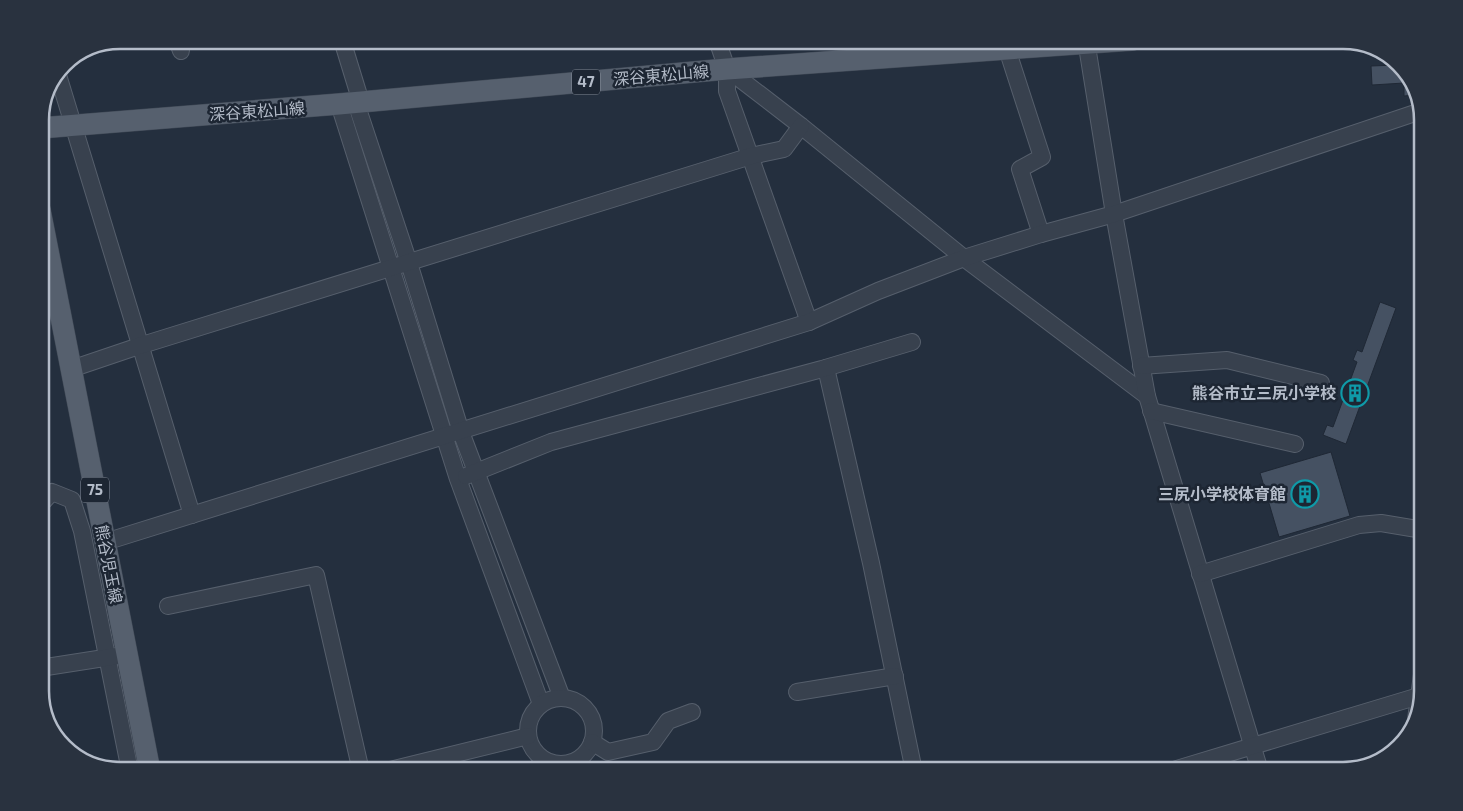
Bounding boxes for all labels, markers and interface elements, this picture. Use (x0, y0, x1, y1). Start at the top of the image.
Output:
street label: 深谷東松山線 (612, 61, 710, 88)
road number: 47 (572, 70, 600, 94)
street label: 深谷東松山線 (208, 98, 306, 123)
building icon: 熊谷市立三尻小学校 (1340, 378, 1370, 408)
place label: 熊谷市立三尻小学校 (1192, 383, 1336, 402)
road number: 75 (81, 478, 109, 502)
building icon: 三尻小学校体育館 (1290, 479, 1320, 509)
place label: 三尻小学校体育館 (1158, 484, 1286, 503)
street label: 熊谷児玉線 (93, 523, 126, 605)

